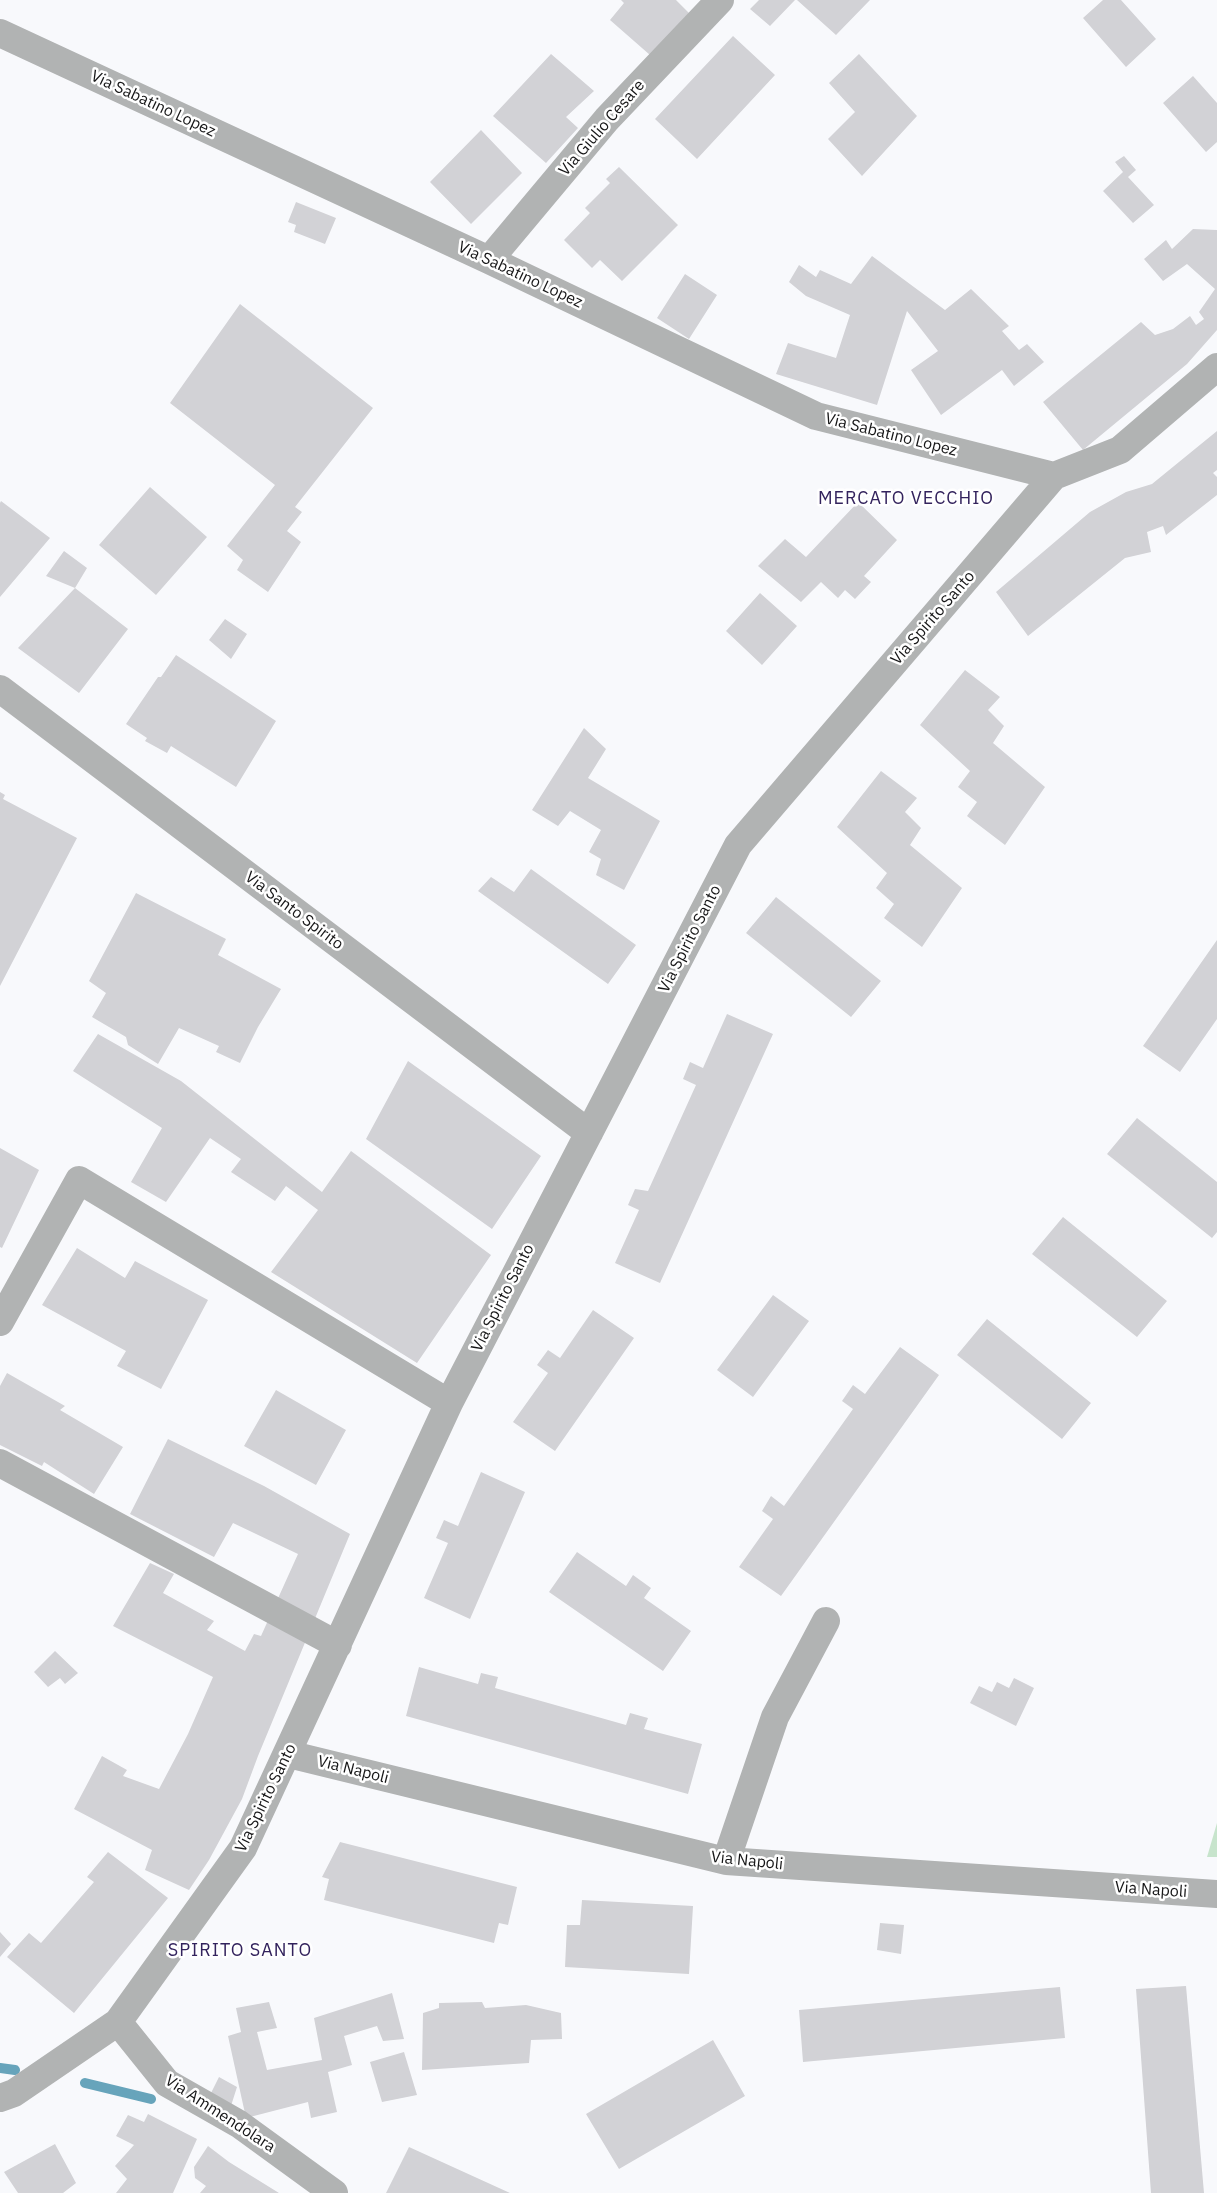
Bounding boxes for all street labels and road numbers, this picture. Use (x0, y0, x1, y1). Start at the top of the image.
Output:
street label: Via Sabatino Lopez (88, 67, 218, 141)
street label: Via Giulio Cesare (555, 76, 649, 180)
street label: Via Sabatino Lopez (455, 238, 585, 312)
street label: Via Sabatino Lopez (823, 409, 959, 461)
street label: Via Spirito Santo (887, 567, 979, 669)
street label: Via Santo Spirito (241, 868, 347, 954)
street label: Via Spirito Santo (655, 882, 725, 996)
street label: Via Spirito Santo (468, 1241, 538, 1355)
street label: Via Spirito Santo (231, 1741, 301, 1855)
street label: Via Napoli (315, 1752, 391, 1788)
street label: Via Napoli (710, 1848, 784, 1874)
street label: Via Napoli (1114, 1878, 1188, 1902)
street label: Via Ammendolara (161, 2071, 279, 2157)

